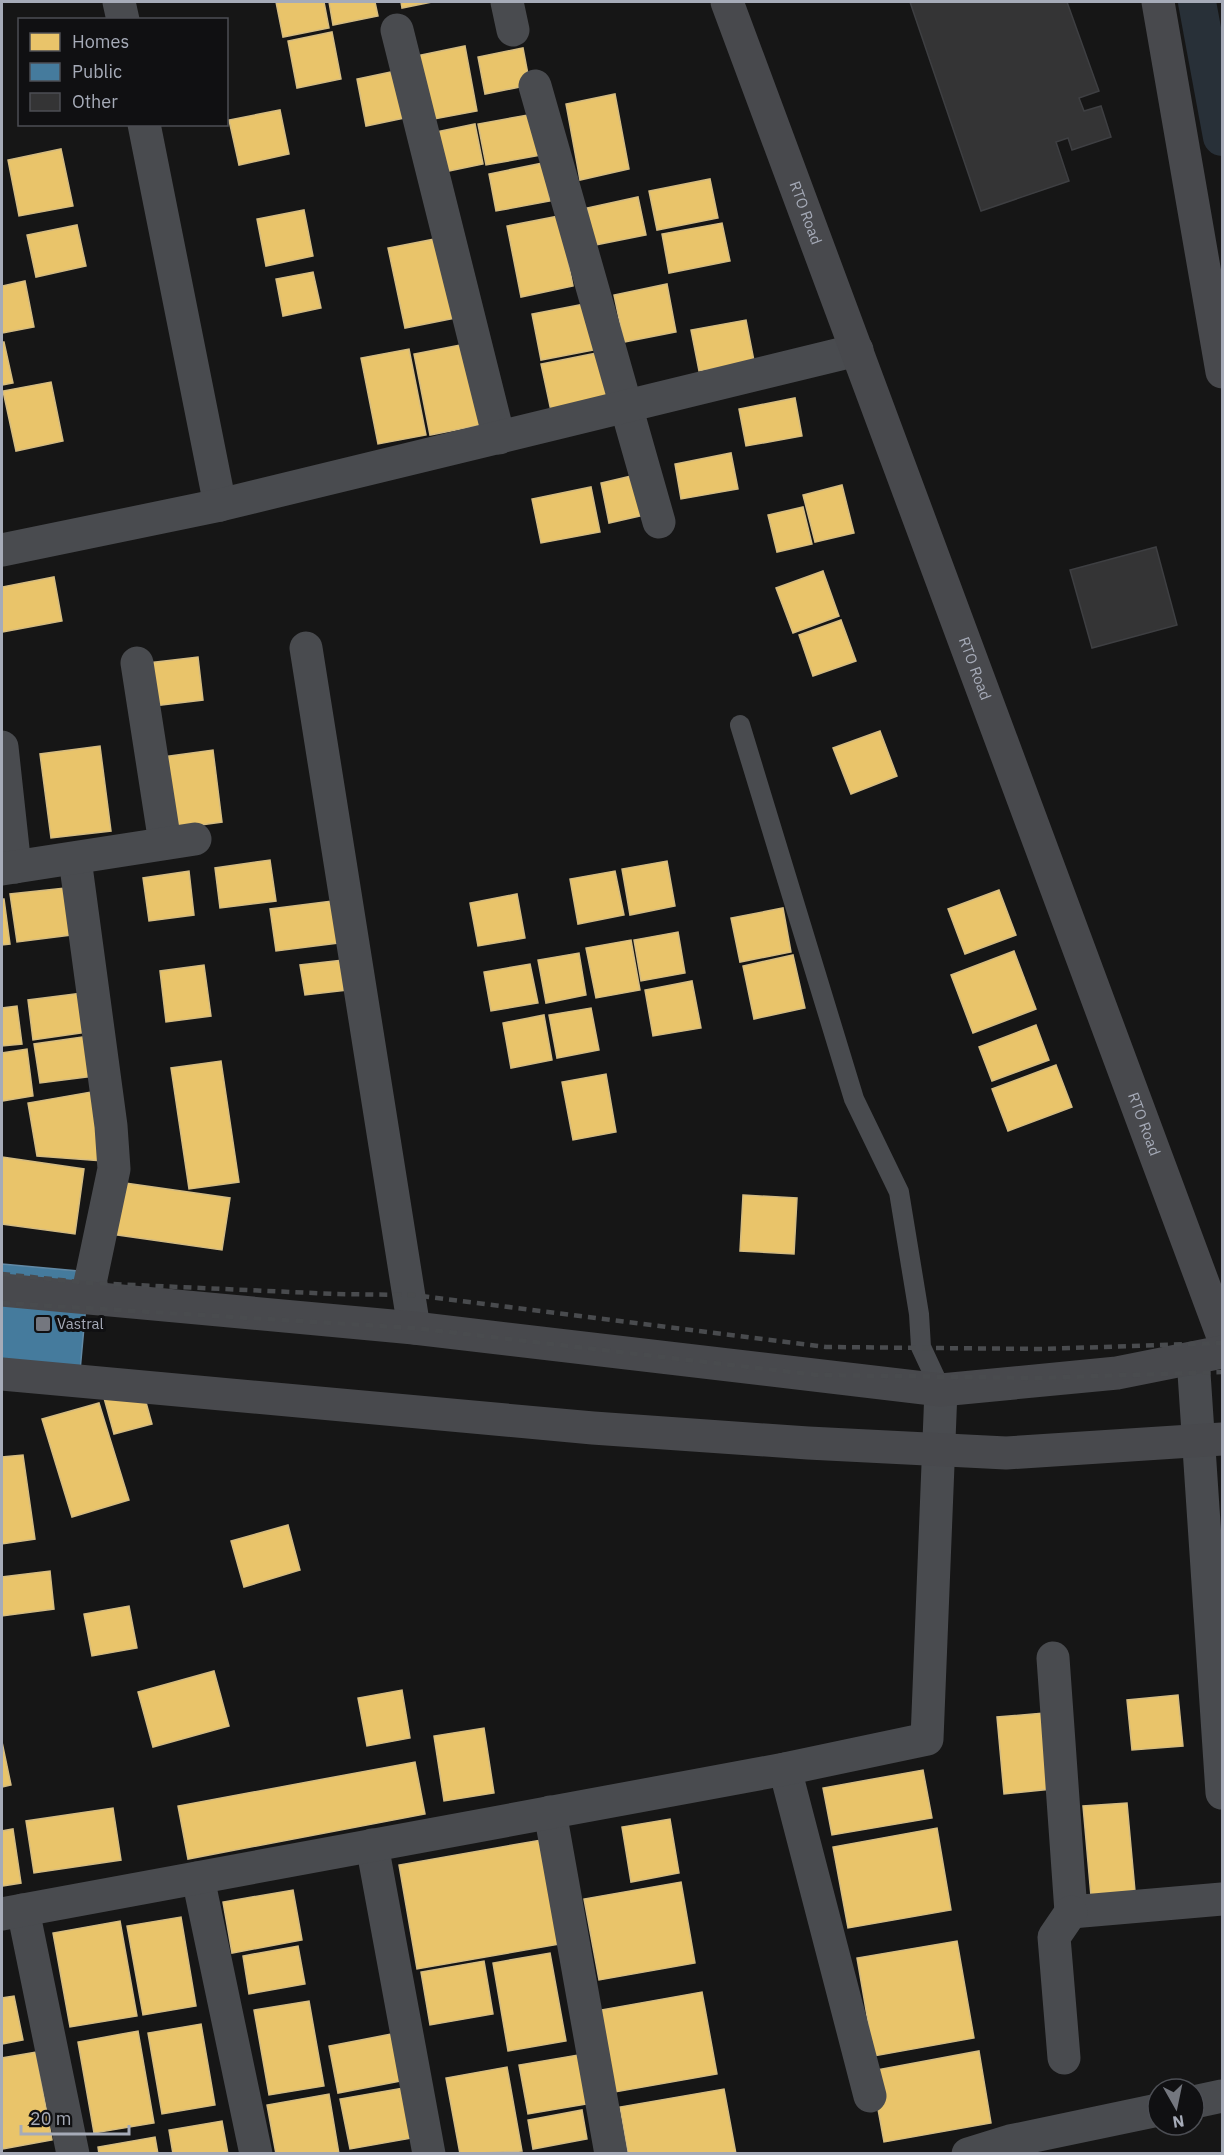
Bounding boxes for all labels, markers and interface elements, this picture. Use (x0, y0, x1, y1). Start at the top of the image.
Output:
legend (18, 18, 228, 126)
text: Homes (72, 30, 129, 53)
text: Public (72, 60, 122, 83)
text: Other (72, 90, 118, 113)
street label: RTO Road (785, 178, 826, 247)
street label: RTO Road (955, 634, 996, 703)
street label: RTO Road (1124, 1090, 1165, 1158)
place label: Vastral (57, 1314, 104, 1333)
marker: Vastral (34, 1315, 52, 1333)
north arrow (1146, 2077, 1206, 2137)
scale bar (21, 2098, 129, 2136)
text: 20 m (30, 2107, 72, 2130)
text: N (1171, 2111, 1186, 2133)

